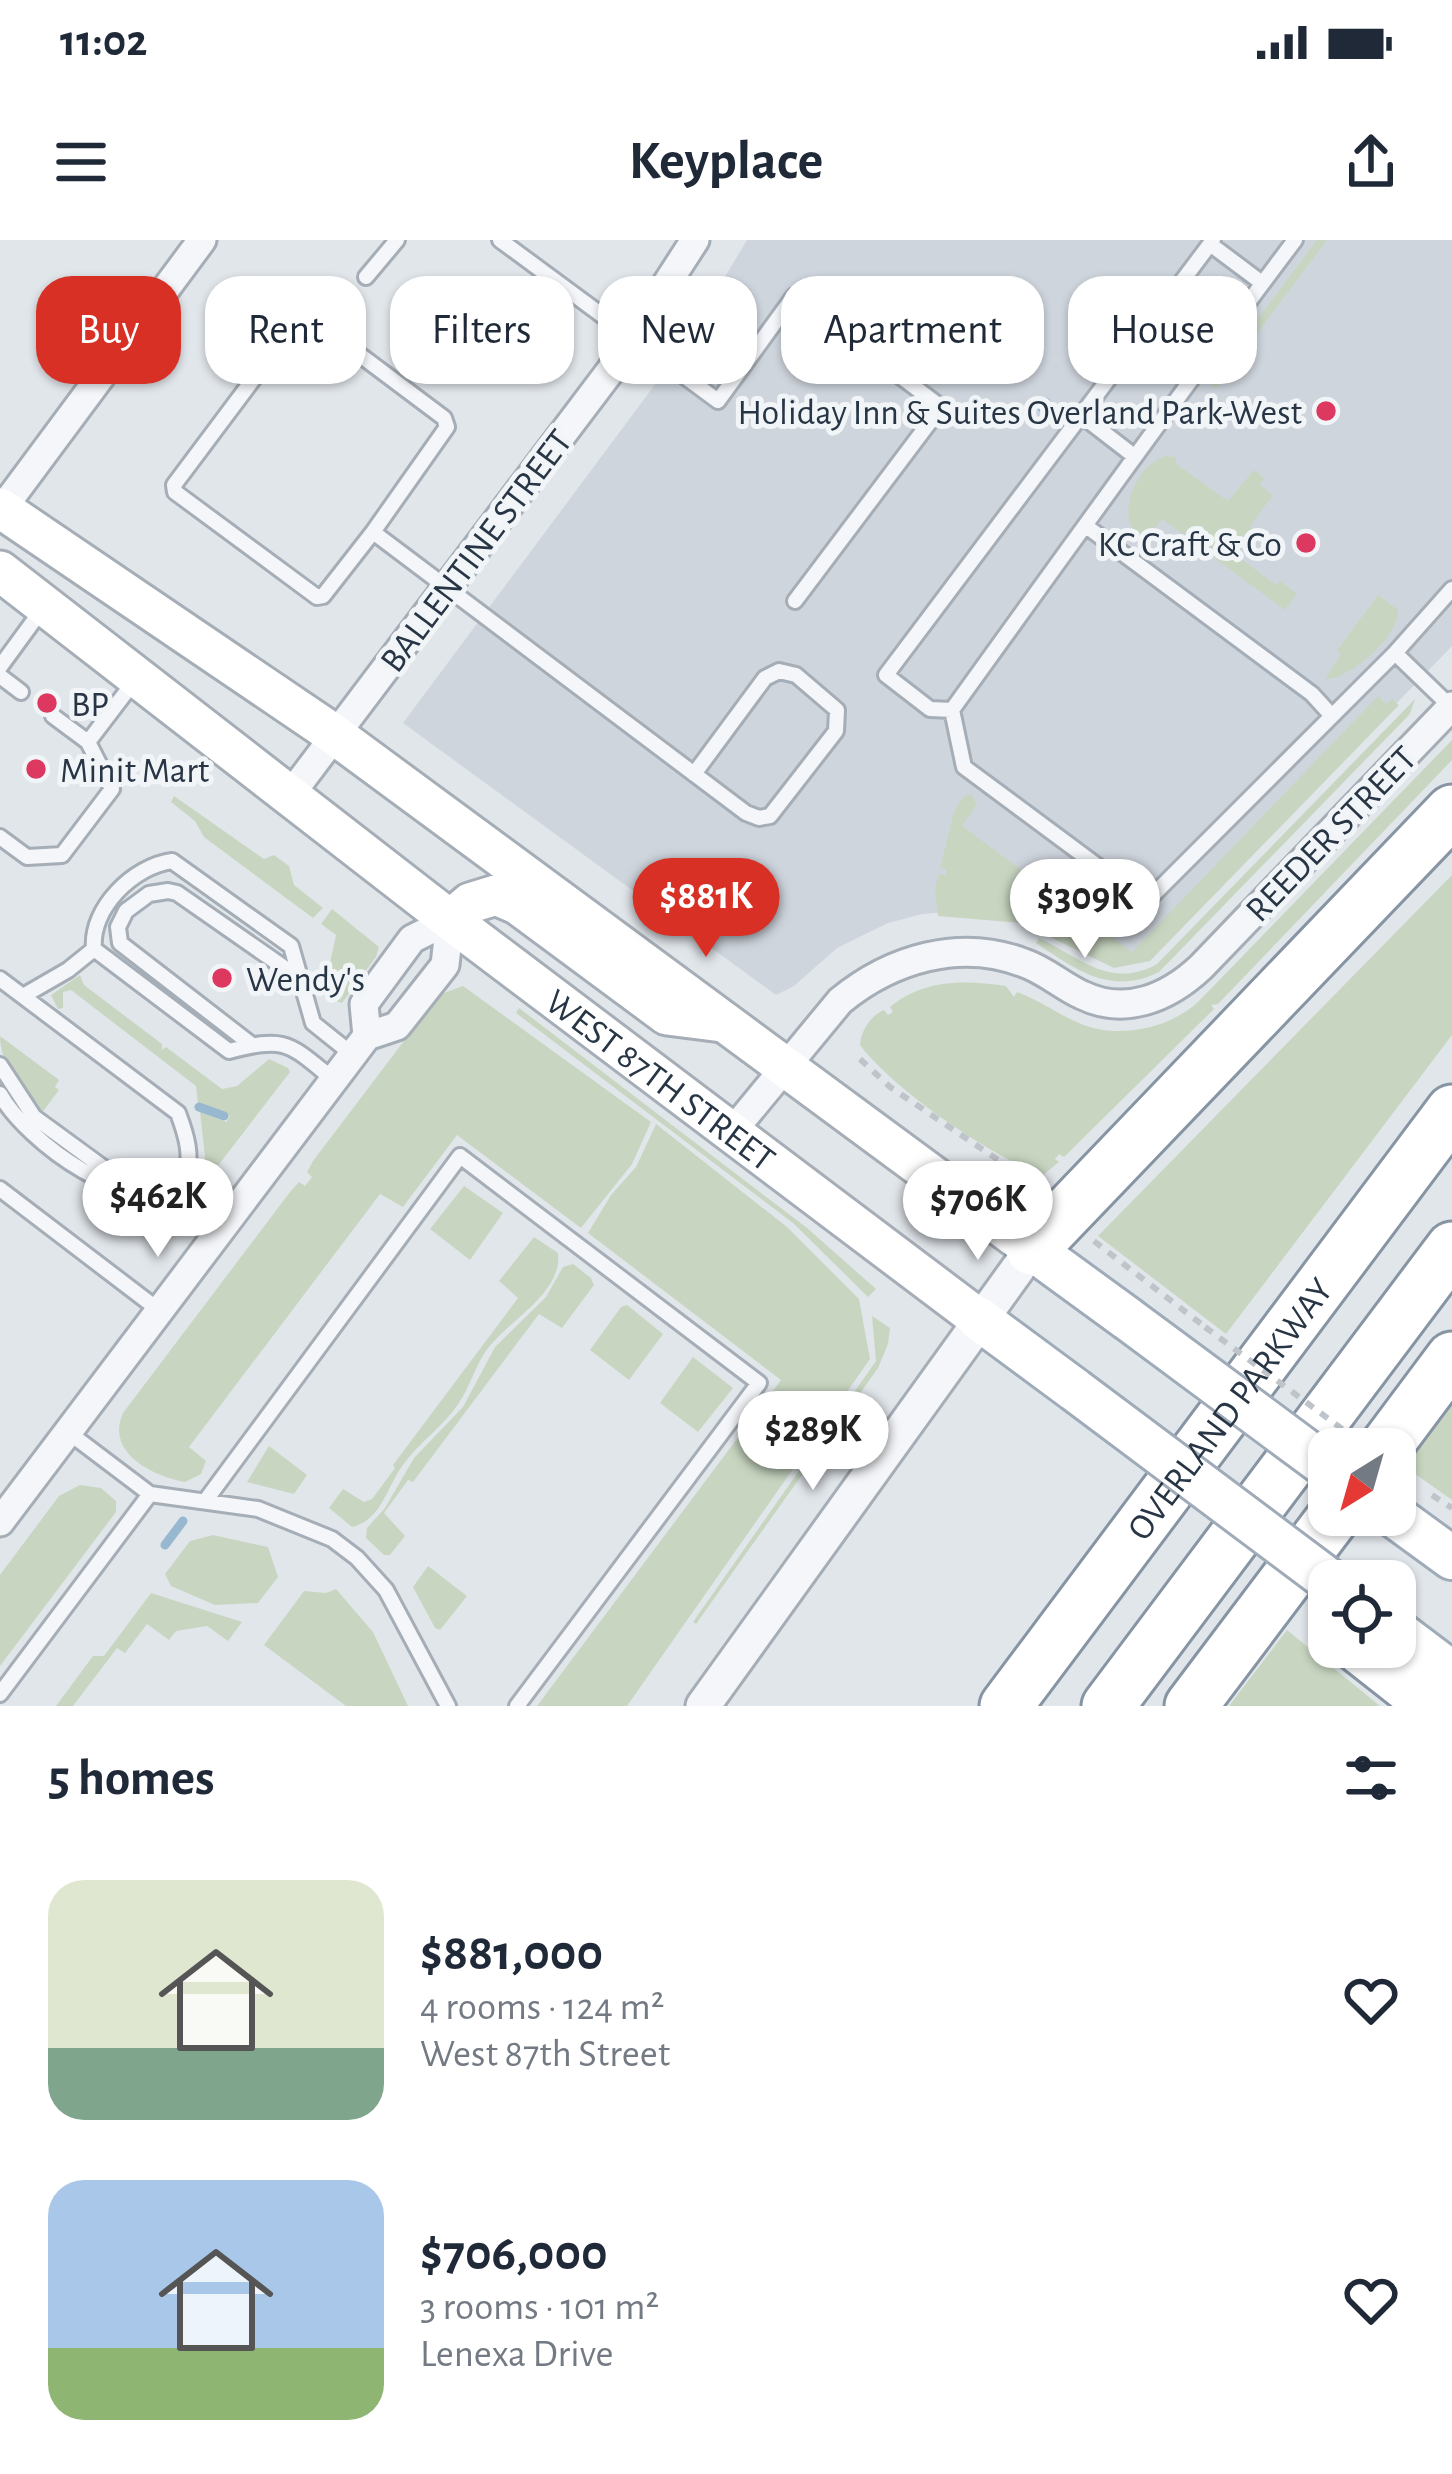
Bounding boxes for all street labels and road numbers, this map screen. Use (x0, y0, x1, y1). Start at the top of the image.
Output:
street label: BALLENTINE STREET (374, 423, 579, 679)
street label: REEDER STREET (1239, 740, 1423, 929)
street label: WEST 87TH STREET (539, 983, 781, 1178)
street label: OVERLAND PARKWAY (1121, 1272, 1340, 1547)

